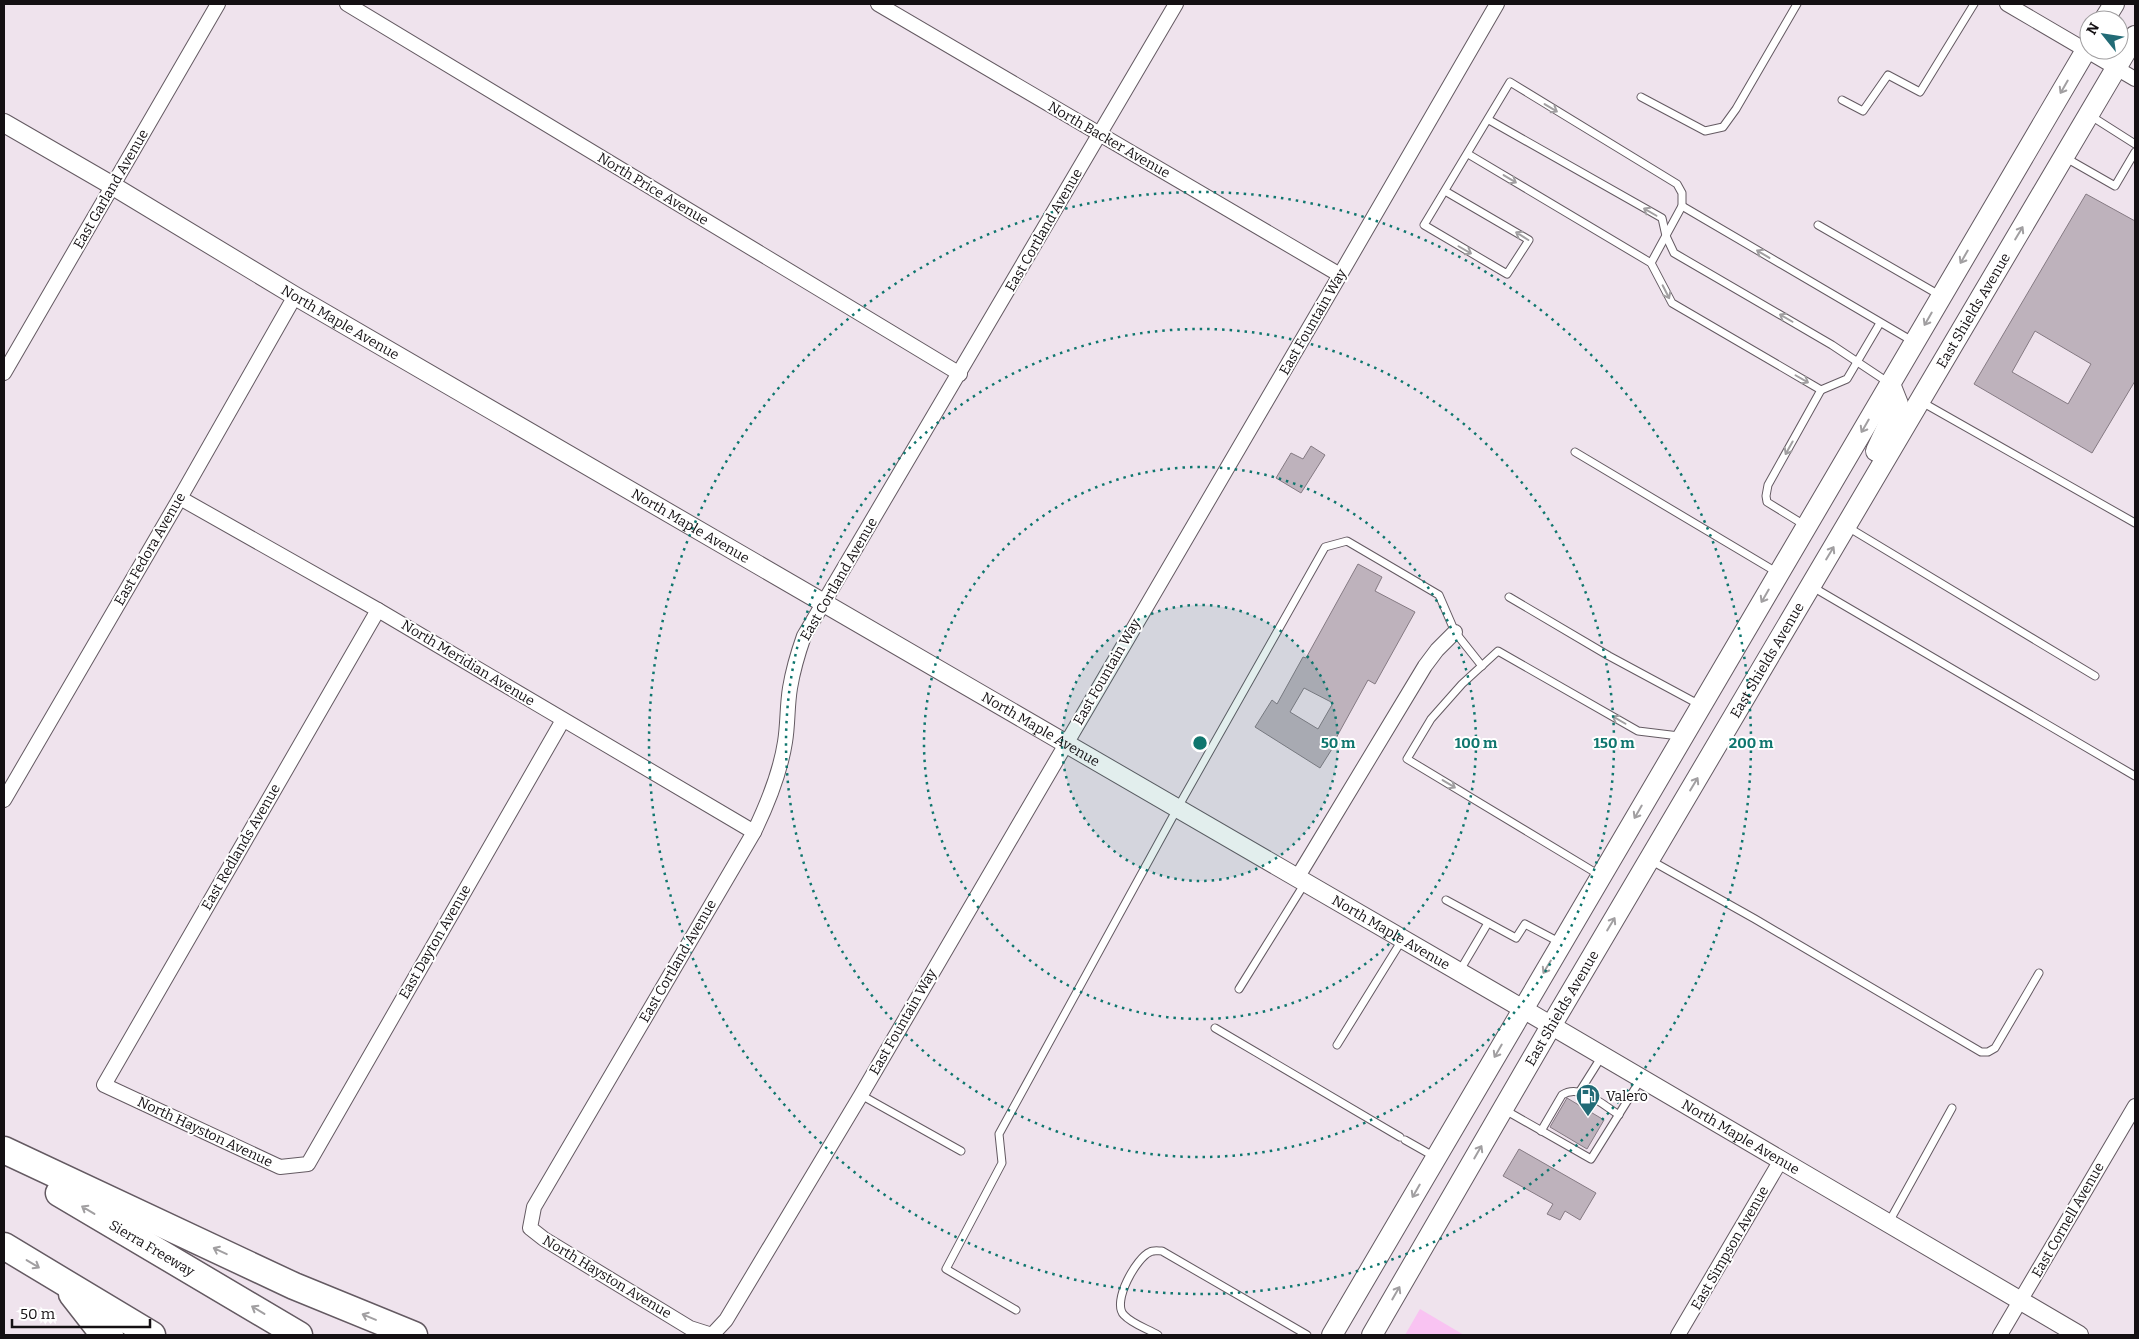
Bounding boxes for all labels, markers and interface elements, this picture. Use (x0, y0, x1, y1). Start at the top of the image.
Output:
north arrow (2079, 10, 2129, 60)
text: N (2083, 20, 2103, 38)
one-way arrow (2059, 80, 2069, 94)
street label: North Backer Avenue (1045, 98, 1173, 182)
one-way arrow (1544, 103, 1558, 113)
street label: East Garland Avenue (70, 126, 152, 252)
street label: North Price Avenue (594, 149, 712, 229)
street label: East Cortland Avenue (1002, 165, 1086, 295)
one-way arrow (1502, 175, 1516, 185)
one-way arrow (1643, 206, 1657, 216)
one-way arrow (2015, 226, 2025, 240)
one-way arrow (1515, 230, 1529, 241)
one-way arrow (1458, 245, 1472, 255)
one-way arrow (1756, 248, 1770, 258)
street label: East Shields Avenue (1933, 250, 2014, 371)
one-way arrow (1959, 250, 1969, 264)
street label: East Fountain Way (1276, 265, 1351, 378)
street label: North Maple Avenue (278, 281, 402, 363)
one-way arrow (1661, 285, 1671, 300)
one-way arrow (1779, 312, 1793, 322)
one-way arrow (1922, 312, 1932, 326)
one-way arrow (1794, 374, 1808, 384)
one-way arrow (1860, 418, 1870, 433)
one-way arrow (1784, 440, 1793, 455)
street label: North Maple Avenue (629, 485, 753, 567)
street label: East Fedora Avenue (111, 490, 189, 608)
street label: East Cortland Avenue (797, 514, 881, 644)
one-way arrow (1825, 546, 1835, 561)
one-way arrow (1760, 588, 1770, 603)
street label: East Shields Avenue (1726, 599, 1807, 721)
street label: East Fountain Way (1070, 615, 1145, 728)
street label: North Meridian Avenue (398, 616, 538, 710)
street label: North Maple Avenue (979, 688, 1103, 770)
one-way arrow (1612, 715, 1627, 725)
centre of rings (1191, 734, 1209, 752)
text: 50 m (1321, 734, 1356, 752)
text: 100 m (1455, 734, 1498, 752)
text: 150 m (1593, 734, 1635, 752)
text: 200 m (1729, 734, 1774, 752)
one-way arrow (1689, 776, 1699, 791)
one-way arrow (1441, 780, 1455, 790)
street label: East Redlands Avenue (198, 781, 284, 913)
one-way arrow (1633, 804, 1643, 818)
street label: East Dayton Avenue (395, 882, 475, 1002)
street label: North Maple Avenue (1329, 891, 1453, 973)
street label: East Cortland Avenue (636, 896, 720, 1026)
one-way arrow (1607, 917, 1617, 931)
street label: East Shields Avenue (1521, 947, 1602, 1069)
one-way arrow (1542, 959, 1552, 973)
street label: East Fountain Way (866, 965, 941, 1078)
one-way arrow (1492, 1043, 1502, 1058)
fuel station icon: Valero (1575, 1083, 1601, 1117)
place label: Valero (1606, 1088, 1648, 1105)
street label: North Hayston Avenue (135, 1093, 275, 1171)
street label: North Maple Avenue (1679, 1096, 1803, 1178)
one-way arrow (1473, 1146, 1483, 1160)
street label: East Cornell Avenue (2028, 1159, 2108, 1281)
street label: East Simpson Avenue (1688, 1183, 1772, 1313)
one-way arrow (1410, 1184, 1420, 1198)
one-way arrow (81, 1204, 95, 1214)
street label: Sierra Freeway (106, 1216, 198, 1280)
street label: North Hayston Avenue (540, 1232, 674, 1322)
one-way arrow (213, 1246, 228, 1256)
one-way arrow (25, 1259, 39, 1269)
one-way arrow (1392, 1286, 1402, 1301)
scale bar (12, 1296, 150, 1328)
text: 50 m (20, 1305, 56, 1323)
one-way arrow (251, 1305, 265, 1315)
one-way arrow (362, 1311, 377, 1321)

